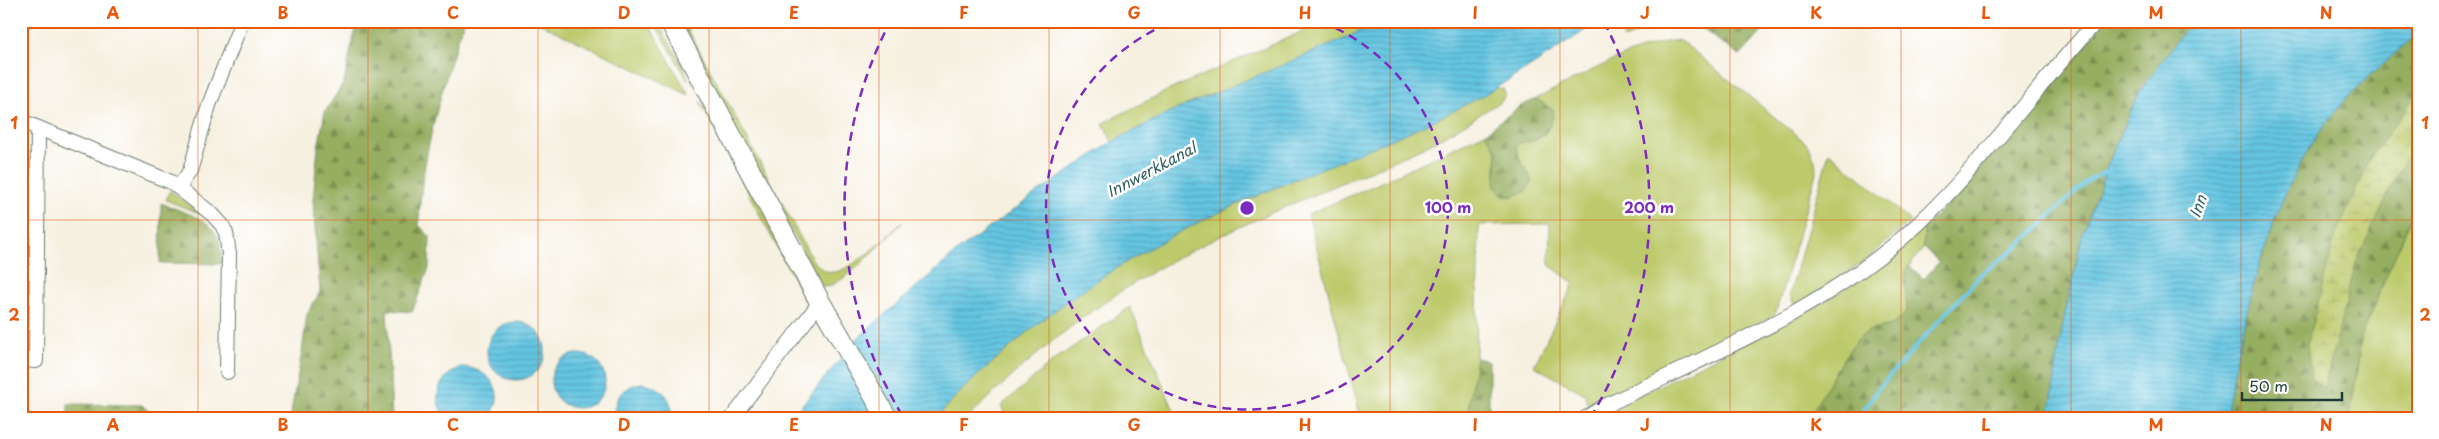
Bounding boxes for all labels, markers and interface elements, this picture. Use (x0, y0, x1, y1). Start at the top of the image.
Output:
text: A (107, 0, 120, 24)
text: B (278, 0, 289, 24)
text: C (447, 0, 459, 24)
text: D (618, 0, 630, 24)
text: E (789, 0, 799, 24)
text: F (959, 0, 969, 24)
text: G (1127, 0, 1141, 24)
text: H (1299, 0, 1311, 24)
text: I (1472, 0, 1478, 24)
text: J (1640, 0, 1650, 24)
text: K (1810, 0, 1822, 24)
text: L (1981, 0, 1991, 24)
text: M (2148, 0, 2164, 24)
text: N (2320, 0, 2332, 24)
text: 1 (10, 110, 18, 134)
text: 1 (2421, 110, 2429, 134)
water label: Innwerkkanal (1102, 134, 1202, 202)
water label: Inn (2182, 191, 2212, 220)
text: 100 m (1425, 195, 1471, 218)
text: 200 m (1624, 195, 1674, 218)
centre of rings (1238, 199, 1256, 217)
text: 2 (8, 302, 20, 326)
text: 2 (2419, 302, 2431, 326)
scale bar (2242, 369, 2342, 401)
text: 50 m (2249, 374, 2288, 397)
text: A (107, 412, 120, 436)
text: B (278, 412, 289, 436)
text: C (447, 412, 459, 436)
text: D (618, 412, 630, 436)
text: E (789, 412, 799, 436)
text: F (959, 412, 969, 436)
text: G (1127, 412, 1141, 436)
text: H (1299, 412, 1311, 436)
text: I (1472, 412, 1478, 436)
text: J (1640, 412, 1650, 436)
text: K (1810, 412, 1822, 436)
text: L (1981, 412, 1991, 436)
text: M (2148, 412, 2164, 436)
text: N (2320, 412, 2332, 436)

